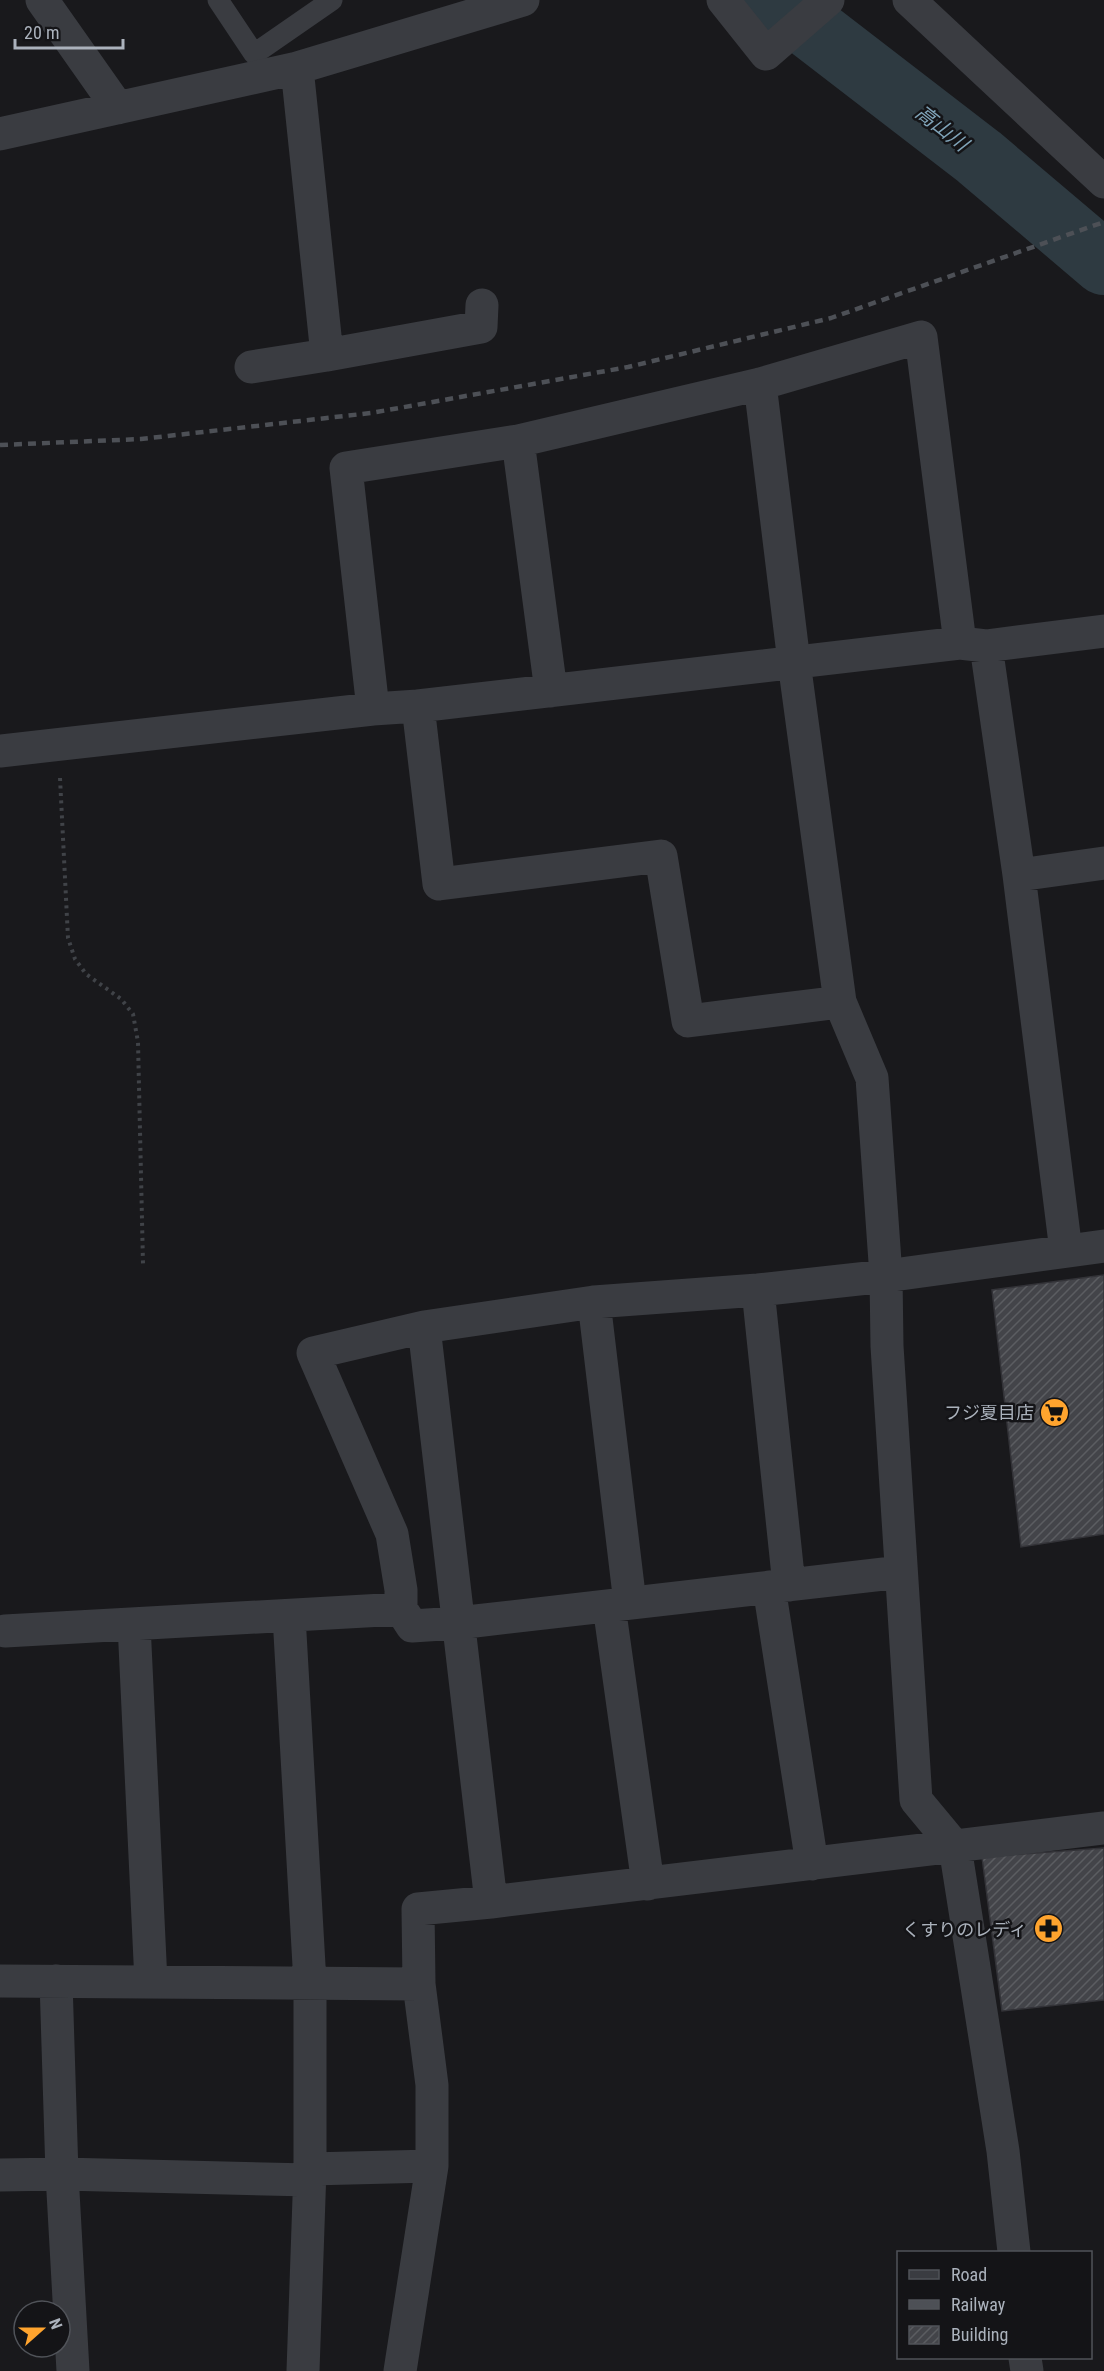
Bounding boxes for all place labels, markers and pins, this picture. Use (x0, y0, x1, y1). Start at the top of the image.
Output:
supermarket icon: フジ夏目店 (1039, 1396, 1071, 1428)
place label: フジ夏目店 (944, 1402, 1034, 1423)
pharmacy icon: くすりのレディ (1032, 1913, 1064, 1945)
place label: くすりのレディ (902, 1919, 1027, 1940)

